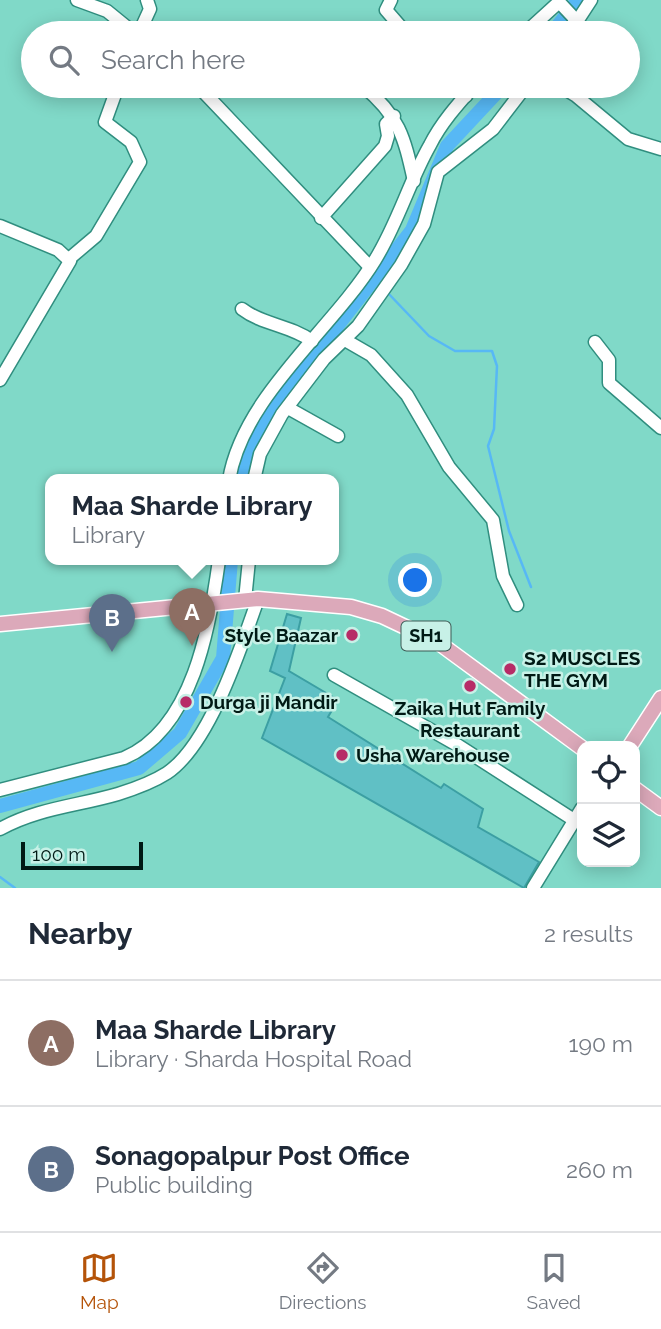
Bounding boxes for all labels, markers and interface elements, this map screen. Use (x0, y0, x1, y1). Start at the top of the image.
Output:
search box (21, 21, 640, 98)
icon: search (45, 41, 83, 79)
text: Search here (101, 45, 245, 75)
popup (45, 474, 339, 565)
text: Maa Sharde Library (71, 491, 313, 521)
text: Library (71, 521, 145, 548)
your location (398, 563, 432, 597)
pin: A (169, 588, 215, 646)
pin: B (89, 594, 135, 652)
road number: SH1 (402, 622, 450, 650)
place label: Style Baazar (225, 624, 339, 646)
marker: Style Baazar (344, 627, 360, 643)
place label: S2 MUSCLES THE GYM (524, 647, 641, 691)
marker: S2 MUSCLES THE GYM (502, 661, 518, 677)
marker: Zaika Hut Family Restaurant (462, 678, 478, 694)
place label: Durga ji Mandir (200, 691, 338, 713)
marker: Durga ji Mandir (178, 694, 194, 710)
place label: Zaika Hut Family Restaurant (395, 697, 546, 741)
map controls (577, 741, 640, 867)
button: locate (577, 741, 640, 804)
place label: Usha Warehouse (356, 744, 510, 766)
marker: Usha Warehouse (334, 747, 350, 763)
button: layers (577, 804, 640, 867)
scale bar (21, 839, 144, 871)
text: 100 m (32, 843, 86, 865)
text: Nearby (28, 916, 132, 951)
text: 2 results (544, 920, 633, 947)
text: Maa Sharde Library (95, 1015, 336, 1045)
text: A (43, 1030, 59, 1057)
text: 190 m (569, 1030, 633, 1057)
text: Library · Sharda Hospital Road (95, 1045, 412, 1072)
text: Sonagopalpur Post Office (95, 1141, 410, 1171)
text: B (43, 1156, 59, 1183)
text: 260 m (566, 1156, 633, 1183)
text: Public building (95, 1171, 253, 1198)
tab: Map (80, 1249, 119, 1313)
tab: Directions (279, 1249, 367, 1313)
tab: Saved (527, 1249, 581, 1313)

